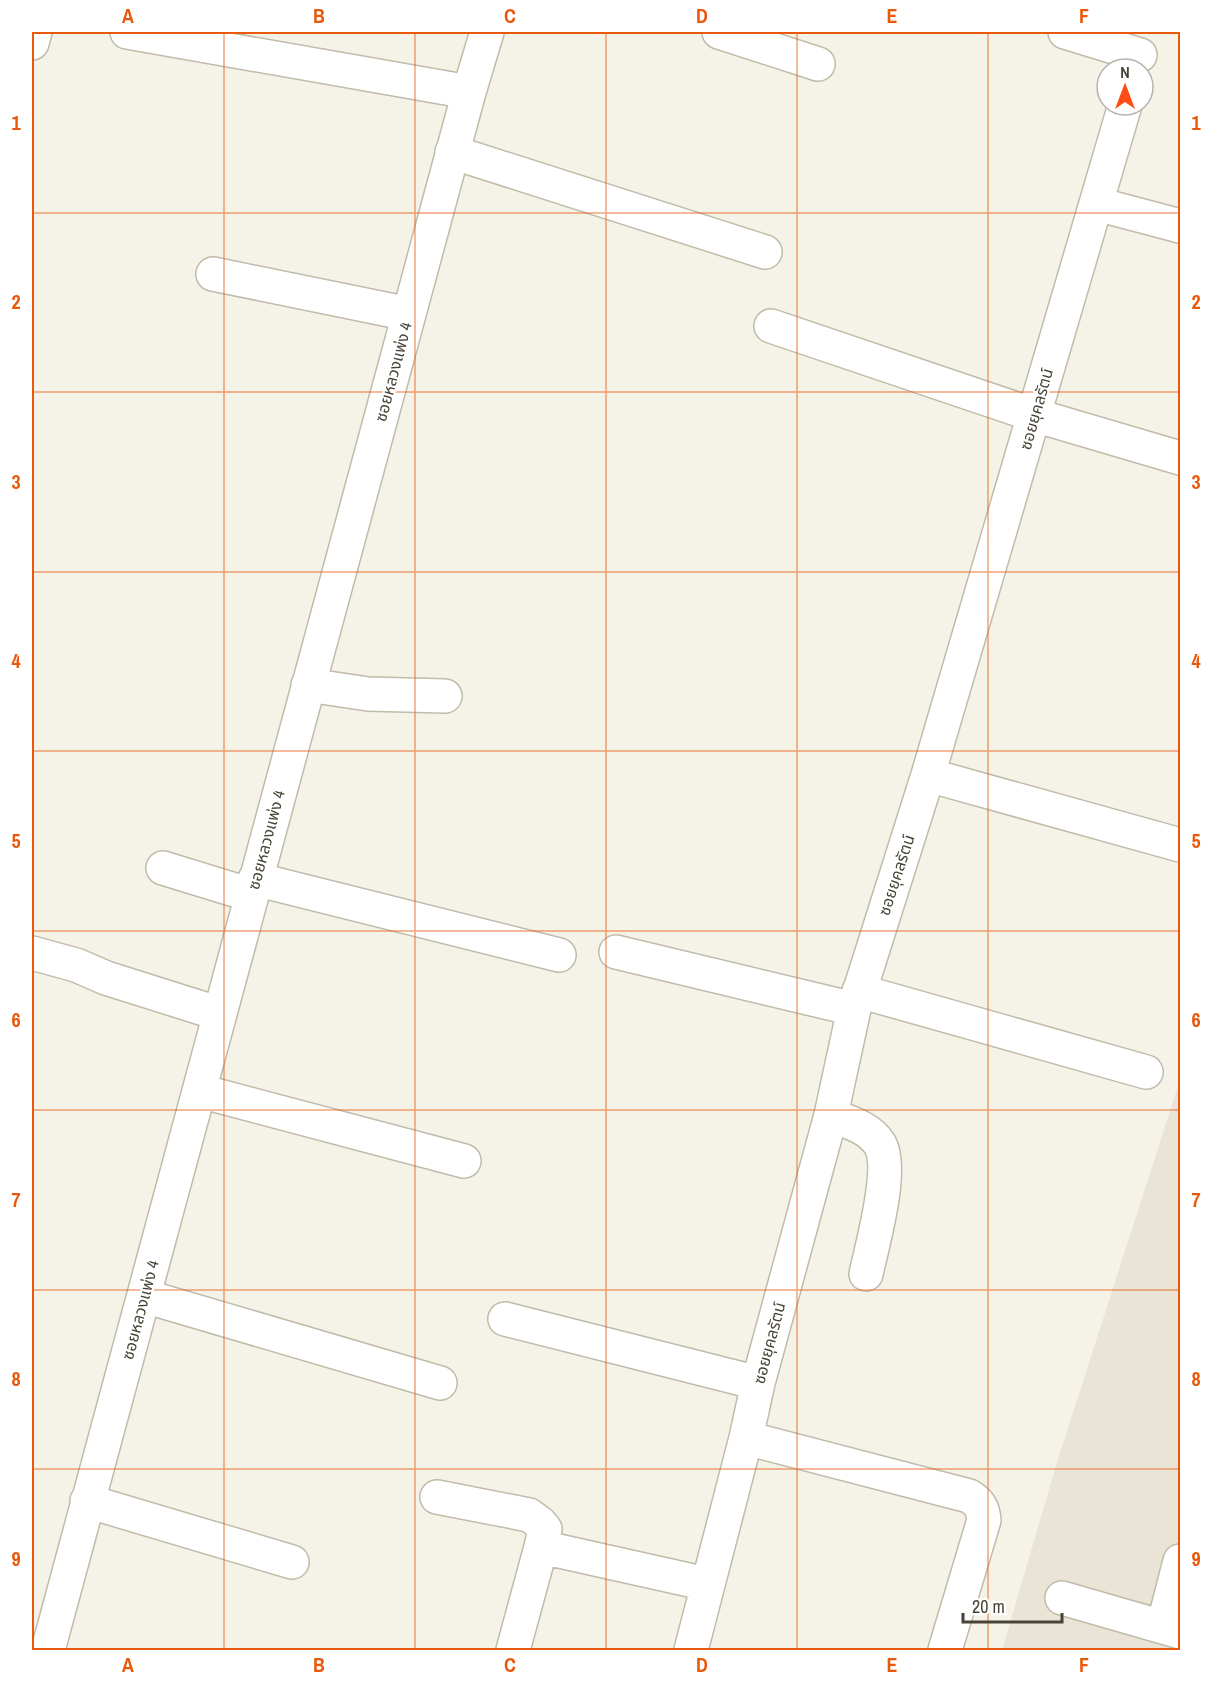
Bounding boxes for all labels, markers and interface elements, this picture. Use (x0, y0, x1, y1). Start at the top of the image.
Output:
text: A (122, 2, 134, 29)
text: B (313, 2, 325, 29)
text: C (504, 2, 516, 29)
text: D (696, 2, 708, 29)
text: E (887, 2, 898, 29)
text: F (1079, 2, 1089, 29)
north arrow (1095, 57, 1155, 117)
text: N (1120, 61, 1130, 83)
text: 1 (11, 109, 21, 136)
text: 1 (1191, 109, 1201, 136)
text: 2 (11, 288, 21, 315)
text: 2 (1191, 288, 1201, 315)
street label: ซอยหลวงแพ่ง 4 (369, 320, 417, 424)
street label: ซอยยุคลรัตน์ (1014, 366, 1058, 452)
text: 3 (11, 468, 21, 495)
text: 3 (1191, 468, 1201, 495)
text: 4 (11, 647, 21, 674)
text: 4 (1191, 647, 1201, 674)
street label: ซอยหลวงแพ่ง 4 (242, 788, 290, 892)
text: 5 (11, 827, 21, 854)
text: 5 (1191, 827, 1201, 854)
street label: ซอยยุคลรัตน์ (873, 832, 919, 918)
text: 6 (11, 1006, 21, 1033)
text: 6 (1191, 1006, 1201, 1033)
text: 7 (11, 1186, 21, 1213)
text: 7 (1191, 1186, 1201, 1213)
street label: ซอยหลวงแพ่ง 4 (116, 1258, 164, 1362)
street label: ซอยยุคลรัตน์ (748, 1300, 790, 1386)
text: 8 (11, 1365, 21, 1392)
text: 8 (1191, 1365, 1201, 1392)
text: 9 (11, 1545, 21, 1572)
text: 9 (1191, 1545, 1201, 1572)
scale bar (963, 1586, 1062, 1624)
text: 20 m (972, 1594, 1005, 1619)
text: A (122, 1651, 134, 1678)
text: B (313, 1651, 325, 1678)
text: C (504, 1651, 516, 1678)
text: D (696, 1651, 708, 1678)
text: E (887, 1651, 898, 1678)
text: F (1079, 1651, 1089, 1678)

